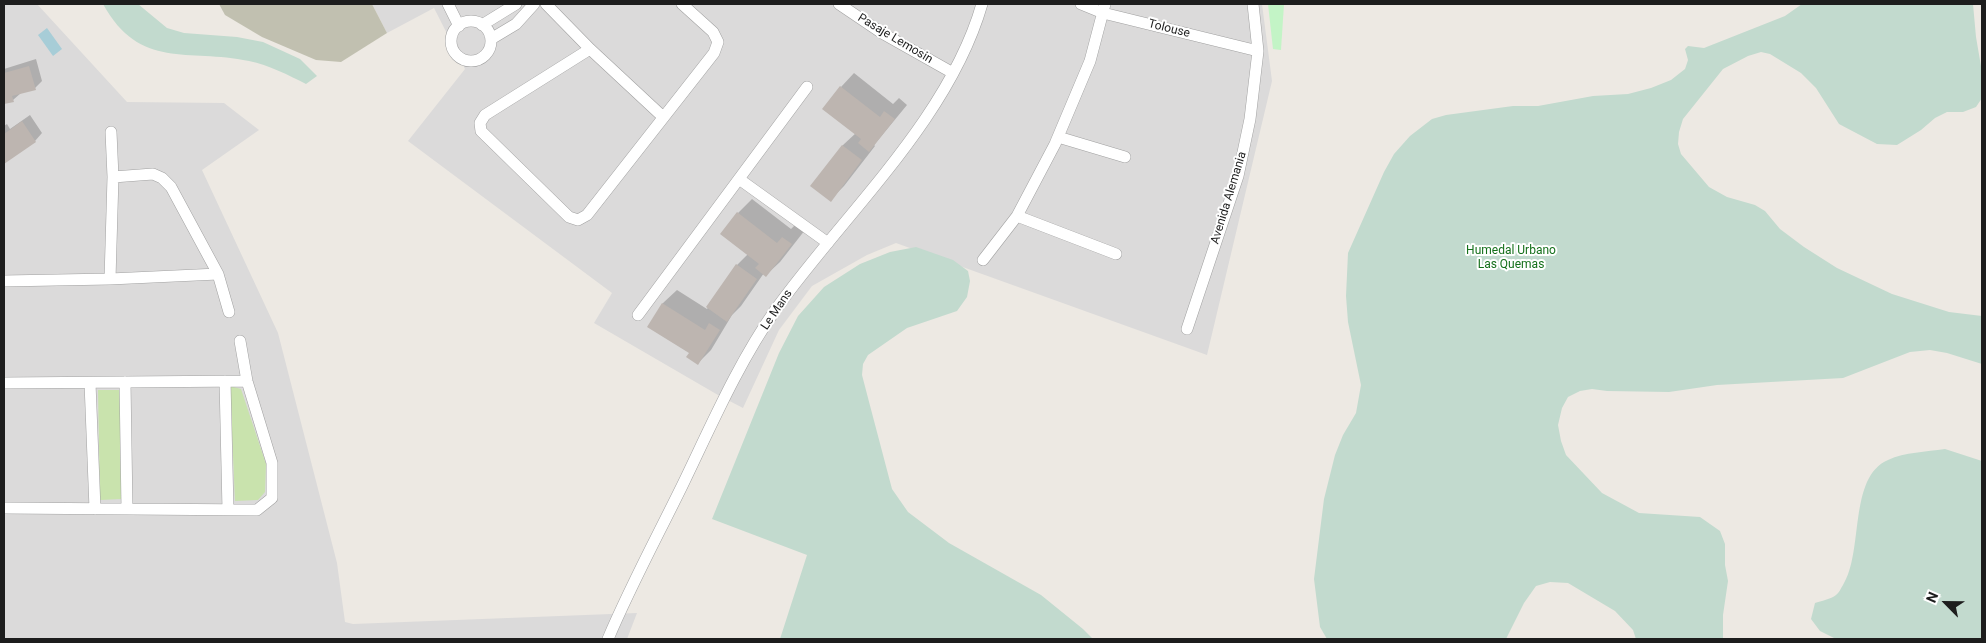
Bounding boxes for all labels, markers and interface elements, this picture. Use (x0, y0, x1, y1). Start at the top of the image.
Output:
street label: Pasaje Lemosin (855, 11, 935, 67)
street label: Tolouse (1147, 17, 1191, 41)
street label: Avenida Alemania (1208, 150, 1250, 246)
park label: Humedal Urbano Las Quemas (1466, 244, 1556, 272)
street label: Le Mans (758, 287, 796, 333)
north arrow (1921, 578, 1971, 628)
text: N (1923, 589, 1941, 605)

